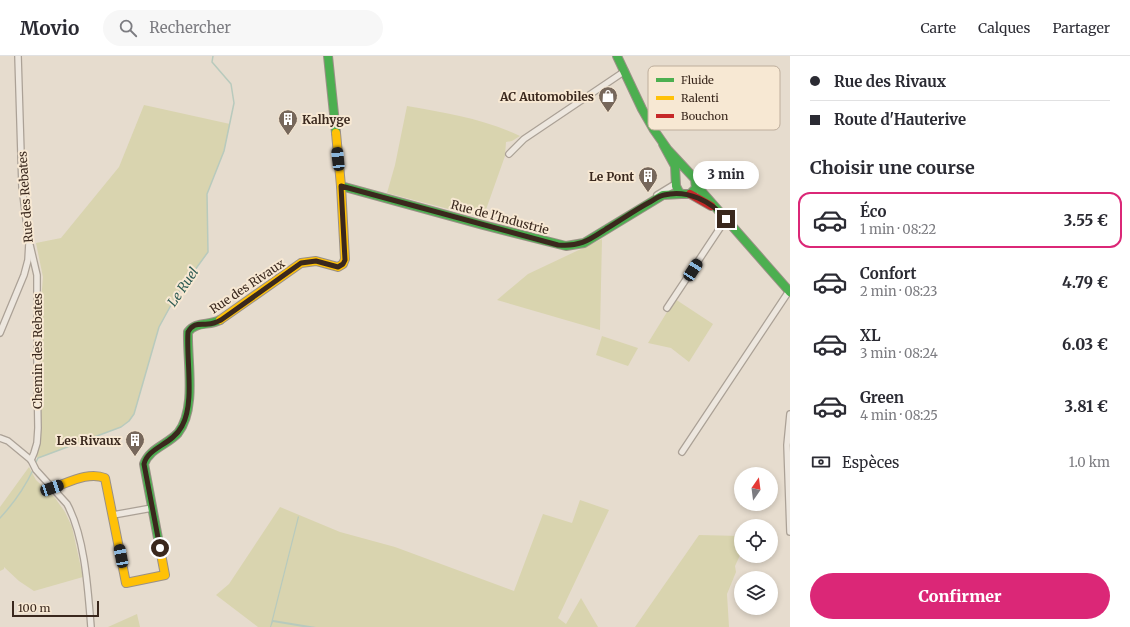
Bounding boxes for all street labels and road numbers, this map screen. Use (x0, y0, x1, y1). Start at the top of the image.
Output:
street label: Rue des Rebates (14, 150, 36, 243)
street label: Rue de l'Industrie (449, 197, 551, 237)
street label: Rue des Rivaux (207, 255, 288, 317)
street label: Chemin des Rebates (30, 293, 45, 409)

